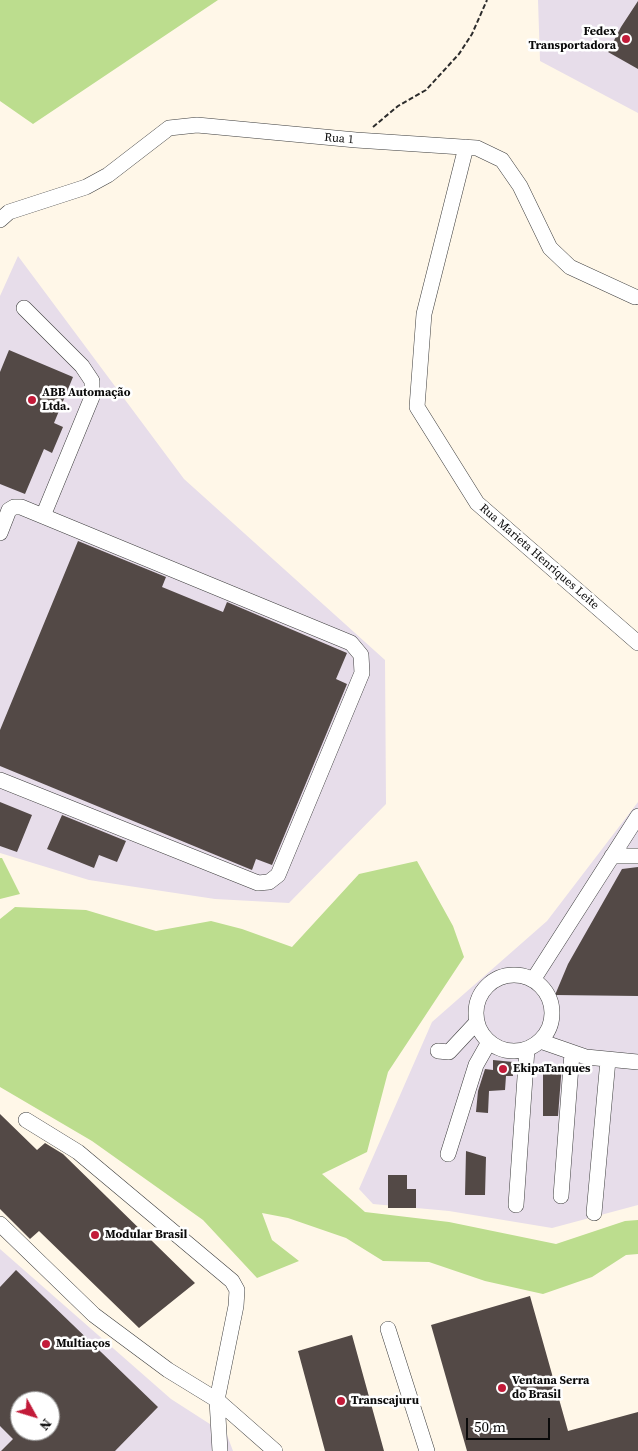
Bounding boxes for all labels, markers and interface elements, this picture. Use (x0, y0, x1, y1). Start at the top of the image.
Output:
place label: Fedex Transportadora (528, 25, 616, 53)
marker: Fedex Transportadora (620, 33, 632, 45)
street label: Rua 1 (324, 131, 354, 147)
place label: ABB Automação Ltda. (42, 386, 130, 414)
marker: ABB Automação Ltda. (26, 394, 38, 406)
street label: Rua Marieta Henriques Leite (476, 501, 602, 613)
place label: EkipaTanques (513, 1062, 591, 1076)
marker: EkipaTanques (497, 1063, 509, 1075)
place label: Modular Brasil (105, 1228, 187, 1242)
marker: Modular Brasil (89, 1229, 101, 1241)
place label: Multiaços (56, 1337, 110, 1351)
marker: Multiaços (40, 1338, 52, 1350)
place label: Ventana Serra do Brasil (512, 1374, 589, 1402)
marker: Ventana Serra do Brasil (496, 1382, 508, 1394)
north arrow (10, 1391, 60, 1441)
place label: Transcajuru (351, 1394, 419, 1408)
marker: Transcajuru (335, 1395, 347, 1407)
scale bar (468, 1408, 552, 1440)
text: N (35, 1415, 57, 1435)
text: 50 m (474, 1416, 506, 1437)

